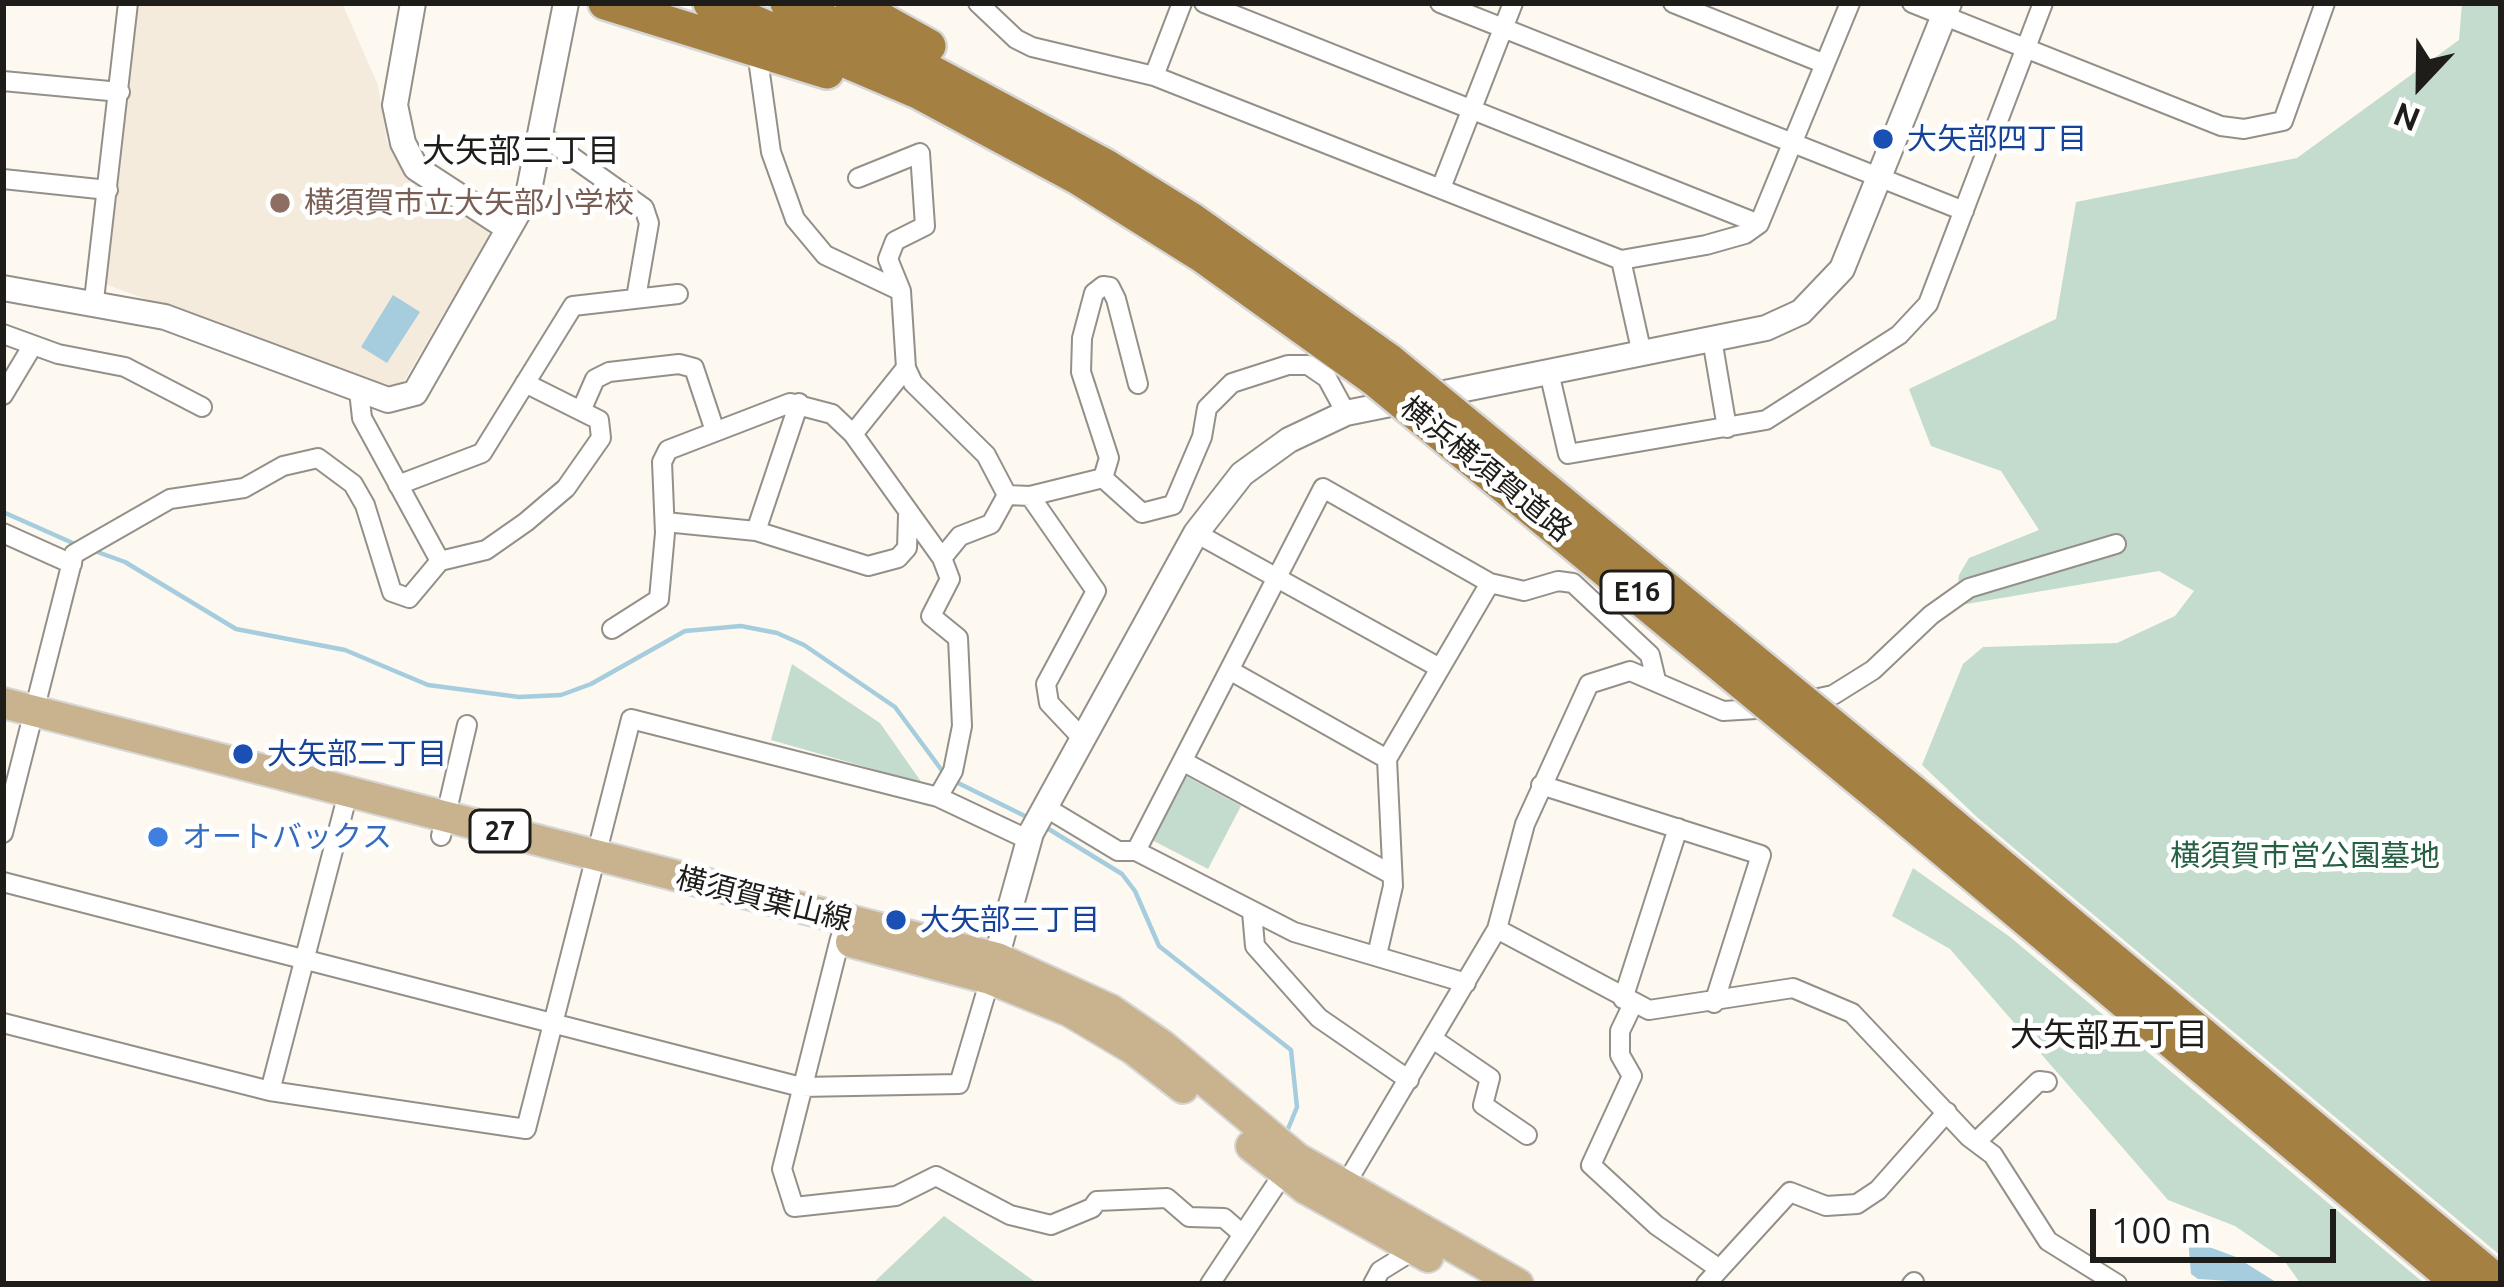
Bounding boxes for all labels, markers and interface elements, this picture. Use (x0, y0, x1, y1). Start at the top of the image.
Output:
north arrow (2360, 24, 2480, 144)
text: N (2388, 96, 2425, 140)
place label: 大矢部四丁目 (1907, 121, 2087, 157)
marker: 大矢部四丁目 (1870, 126, 1896, 152)
district label: 大矢部三丁目 (422, 131, 620, 171)
place label: 横須賀市立大矢部小学校 (304, 185, 634, 221)
marker: 横須賀市立大矢部小学校 (267, 190, 293, 216)
street label: 横浜横須賀道路 (1393, 389, 1579, 549)
road number: E16 (1601, 571, 1673, 613)
place label: 大矢部二丁目 (267, 736, 447, 772)
marker: 大矢部二丁目 (230, 741, 256, 767)
road number: 27 (470, 810, 530, 852)
place label: オートバックス (182, 819, 392, 855)
marker: オートバックス (145, 824, 171, 850)
park label: 横須賀市営公園墓地 (2170, 838, 2440, 874)
street label: 横須賀葉山線 (672, 860, 856, 938)
place label: 大矢部三丁目 (920, 902, 1100, 938)
marker: 大矢部三丁目 (883, 907, 909, 933)
district label: 大矢部五丁目 (2010, 1015, 2208, 1055)
scale bar (2096, 1185, 2342, 1259)
text: 100 m (2111, 1209, 2211, 1250)

